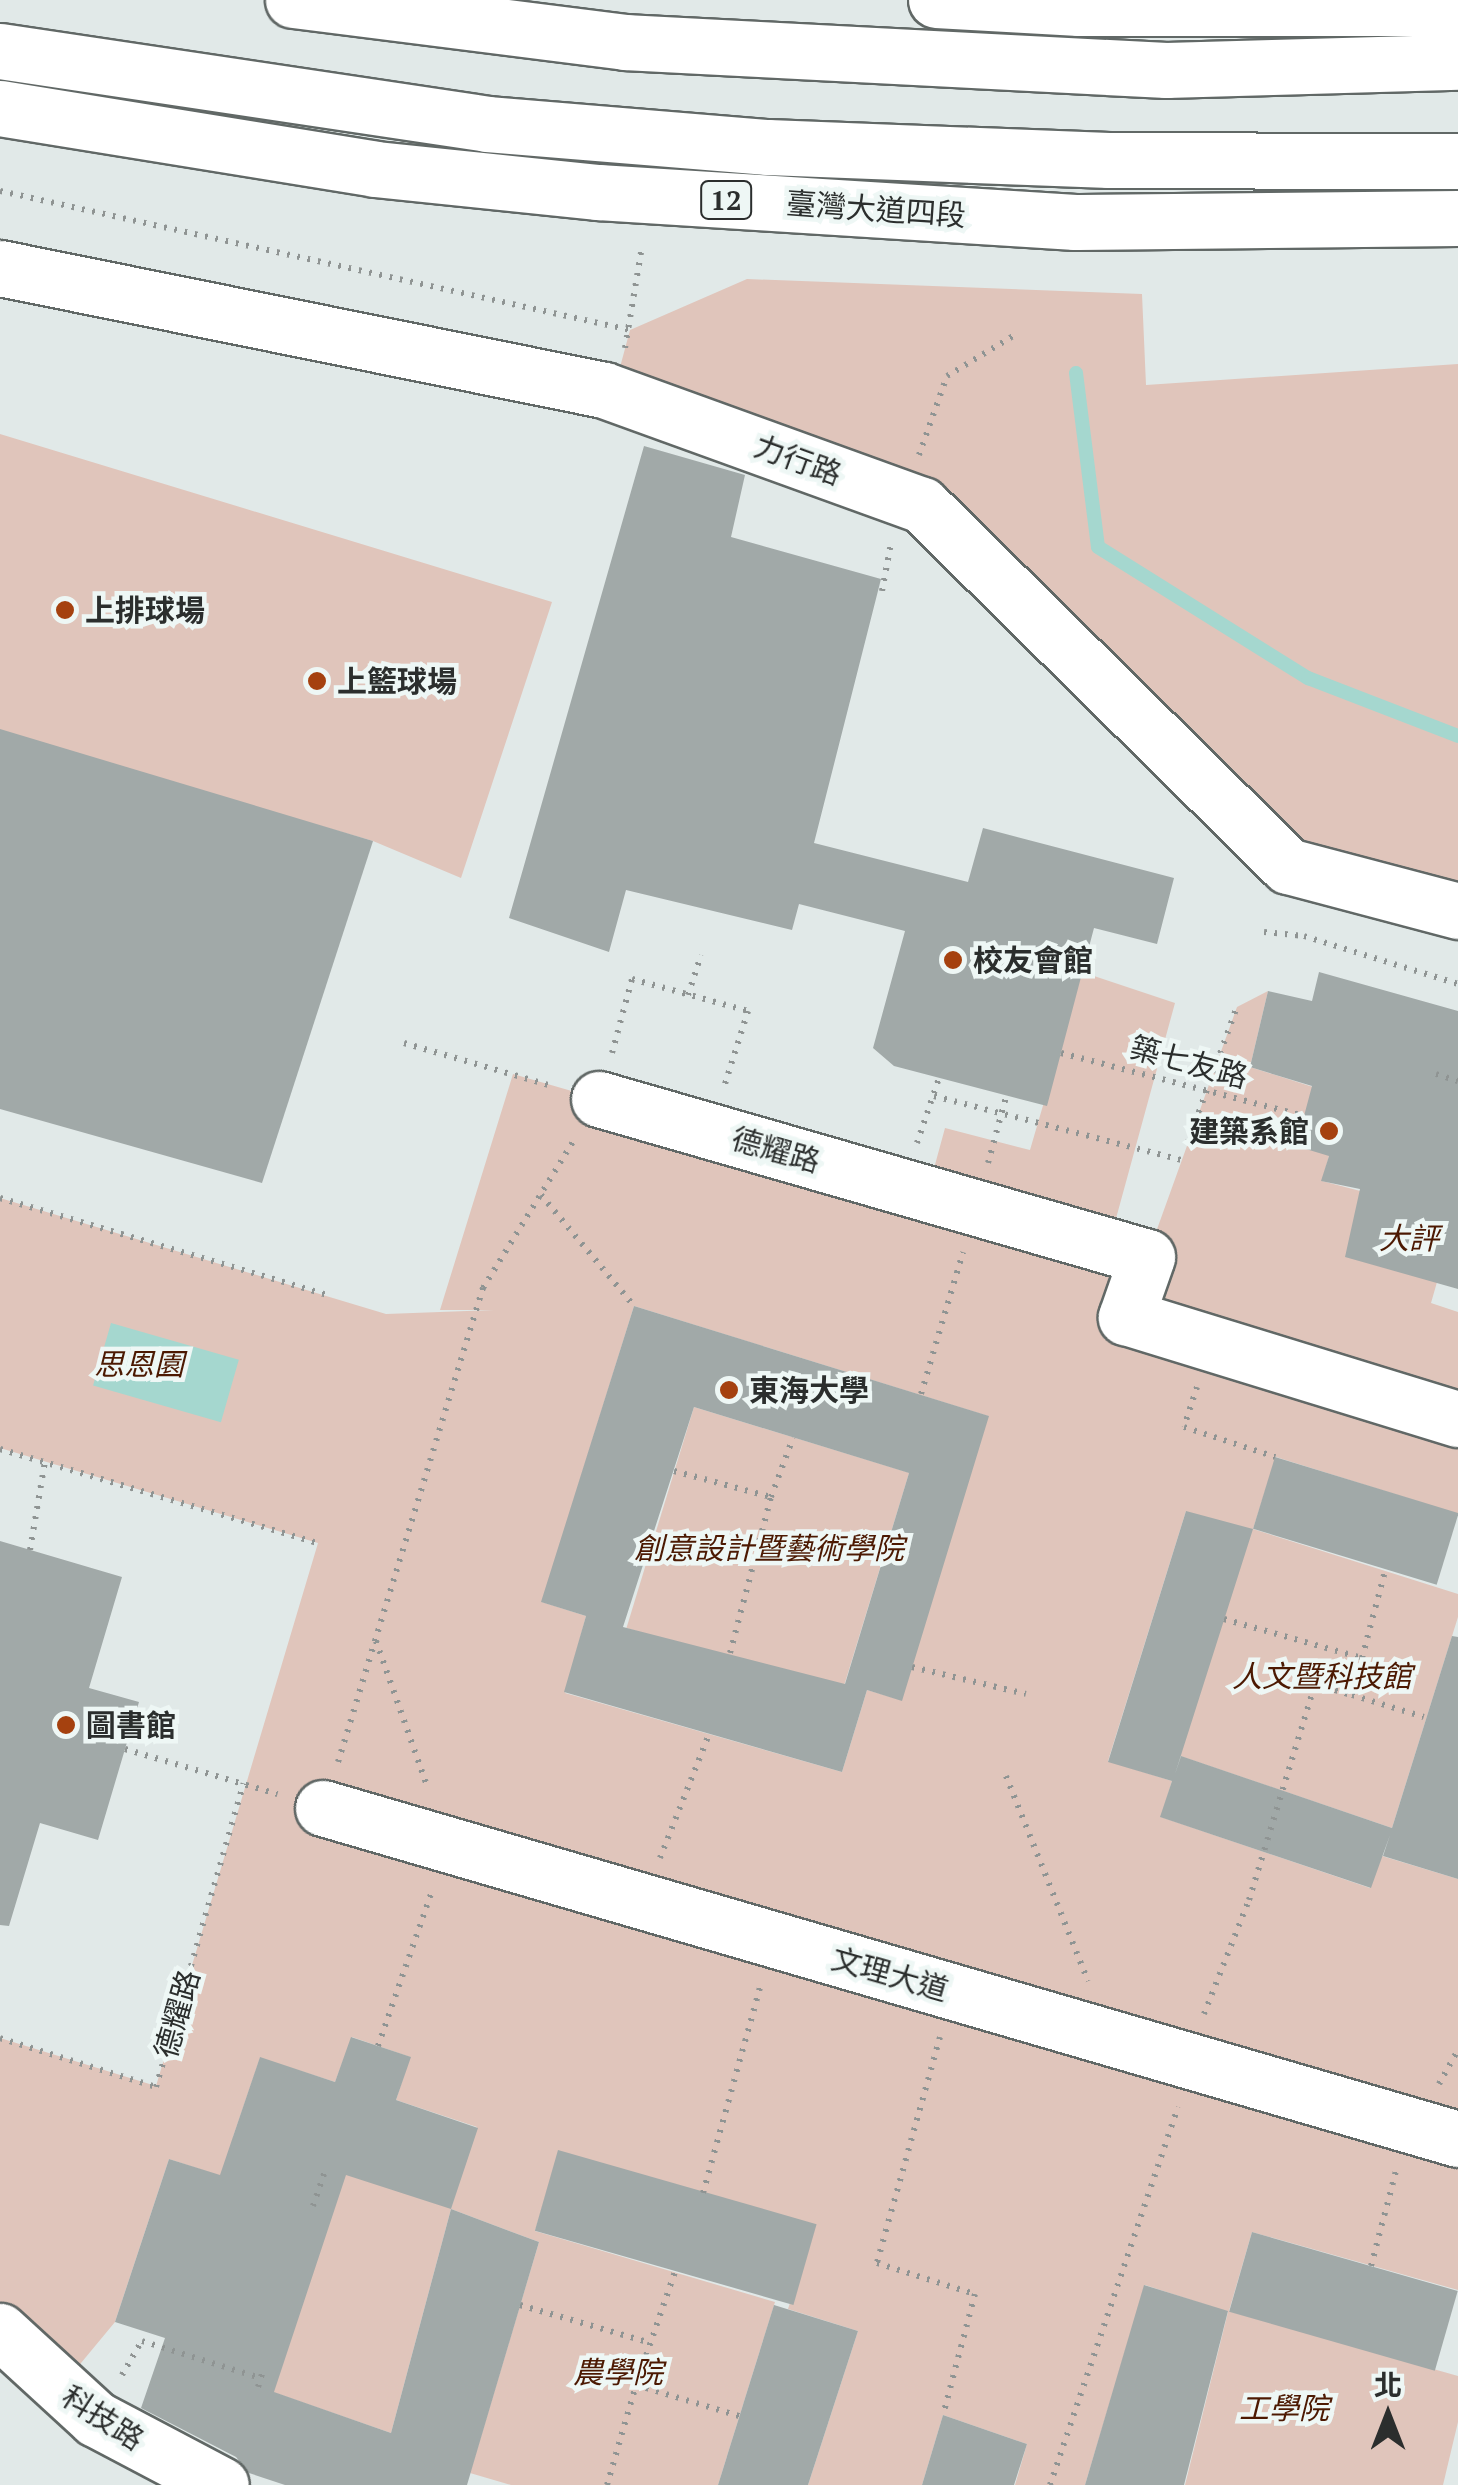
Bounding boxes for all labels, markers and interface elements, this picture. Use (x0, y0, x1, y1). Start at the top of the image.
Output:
road number: 12 (698, 177, 754, 223)
street label: 臺灣大道四段 (785, 185, 967, 233)
street label: 力行路 (750, 428, 846, 492)
place label: 上排球場 (85, 592, 205, 628)
marker: 上排球場 (54, 599, 76, 621)
place label: 上籃球場 (337, 663, 457, 699)
marker: 上籃球場 (306, 670, 328, 692)
place label: 校友會館 (973, 942, 1093, 978)
marker: 校友會館 (942, 949, 964, 971)
street label: 築七友路 (1126, 1029, 1252, 1095)
place label: 建築系館 (1189, 1113, 1309, 1149)
street label: 德耀路 (728, 1120, 824, 1180)
marker: 建築系館 (1318, 1120, 1340, 1142)
park label: 大評 (1379, 1220, 1439, 1256)
park label: 思恩園 (94, 1346, 184, 1382)
place label: 東海大學 (749, 1372, 869, 1408)
marker: 東海大學 (718, 1379, 740, 1401)
park label: 創意設計暨藝術學院 (634, 1530, 904, 1566)
park label: 人文暨科技館 (1232, 1658, 1412, 1694)
place label: 圖書館 (86, 1707, 176, 1743)
marker: 圖書館 (55, 1714, 77, 1736)
street label: 文理大道 (827, 1940, 953, 2008)
street label: 德耀路 (147, 1966, 207, 2062)
park label: 農學院 (573, 2354, 663, 2390)
north arrow (1338, 2365, 1438, 2465)
text: 北 (1374, 2366, 1402, 2403)
street label: 科技路 (55, 2378, 151, 2458)
park label: 工學院 (1239, 2390, 1329, 2426)

